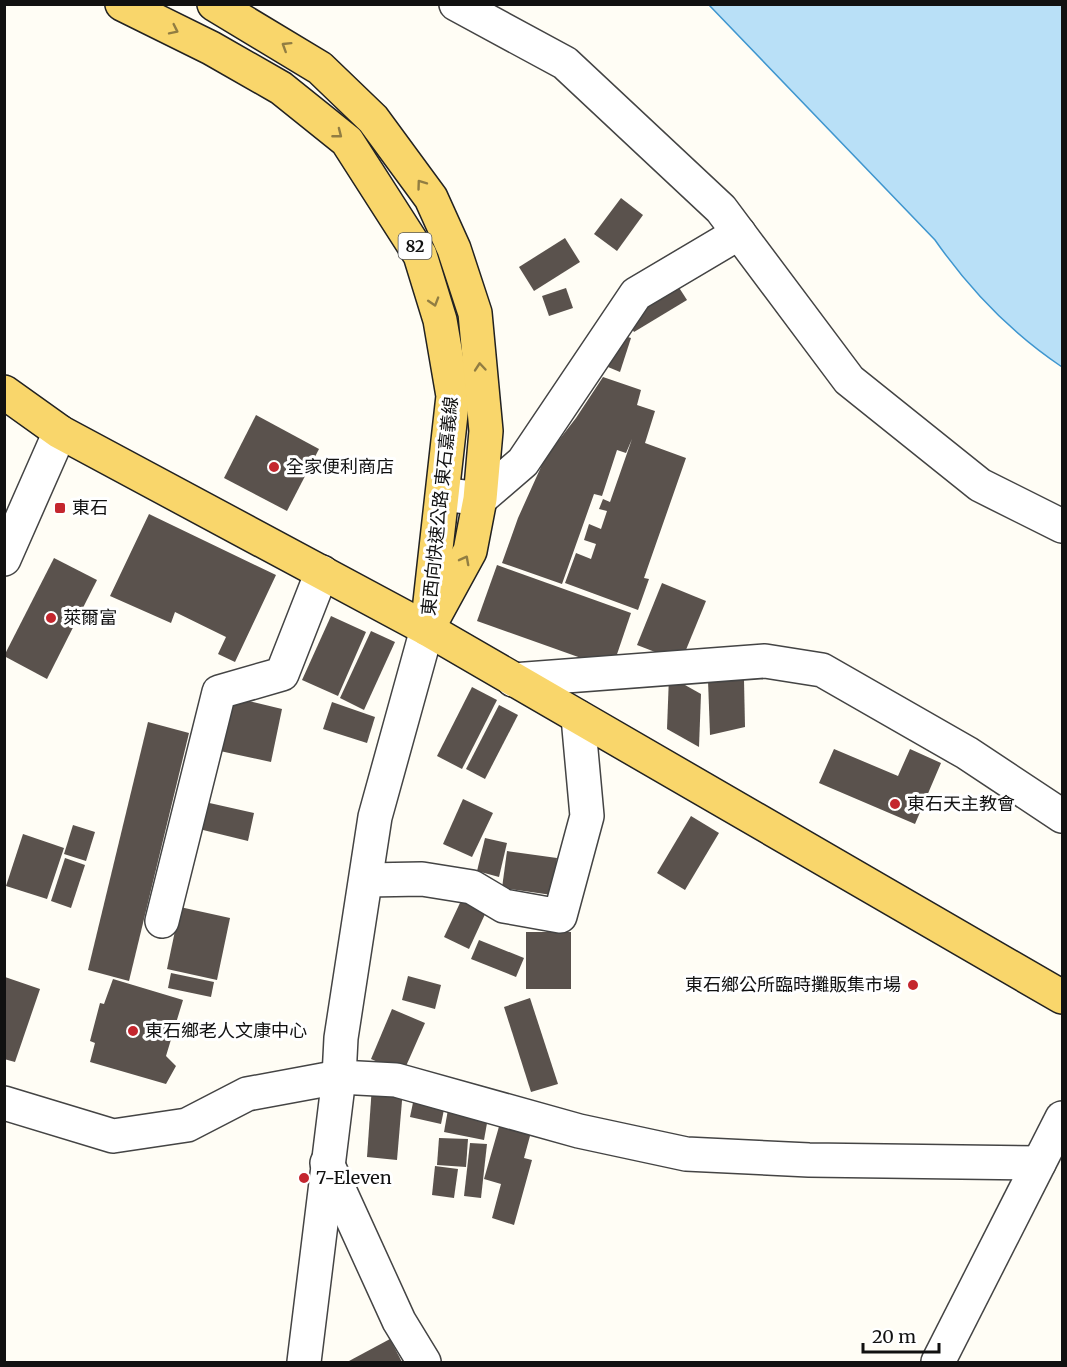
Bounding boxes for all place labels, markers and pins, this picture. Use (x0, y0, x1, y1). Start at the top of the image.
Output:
place label: 全家便利商店 (286, 455, 394, 478)
marker: 全家便利商店 (267, 460, 281, 474)
place label: 東石 (72, 496, 108, 519)
marker: 東石 (53, 501, 67, 515)
place label: 萊爾富 (63, 606, 117, 629)
marker: 萊爾富 (44, 611, 58, 625)
place label: 東石天主教會 (907, 792, 1015, 815)
marker: 東石天主教會 (888, 797, 902, 811)
place label: 東石鄉公所臨時攤販集市場 (685, 973, 901, 996)
marker: 東石鄉公所臨時攤販集市場 (906, 978, 920, 992)
place label: 東石鄉老人文康中心 (145, 1019, 307, 1042)
marker: 東石鄉老人文康中心 (126, 1024, 140, 1038)
place label: 7-Eleven (316, 1166, 392, 1189)
marker: 7-Eleven (297, 1171, 311, 1185)

